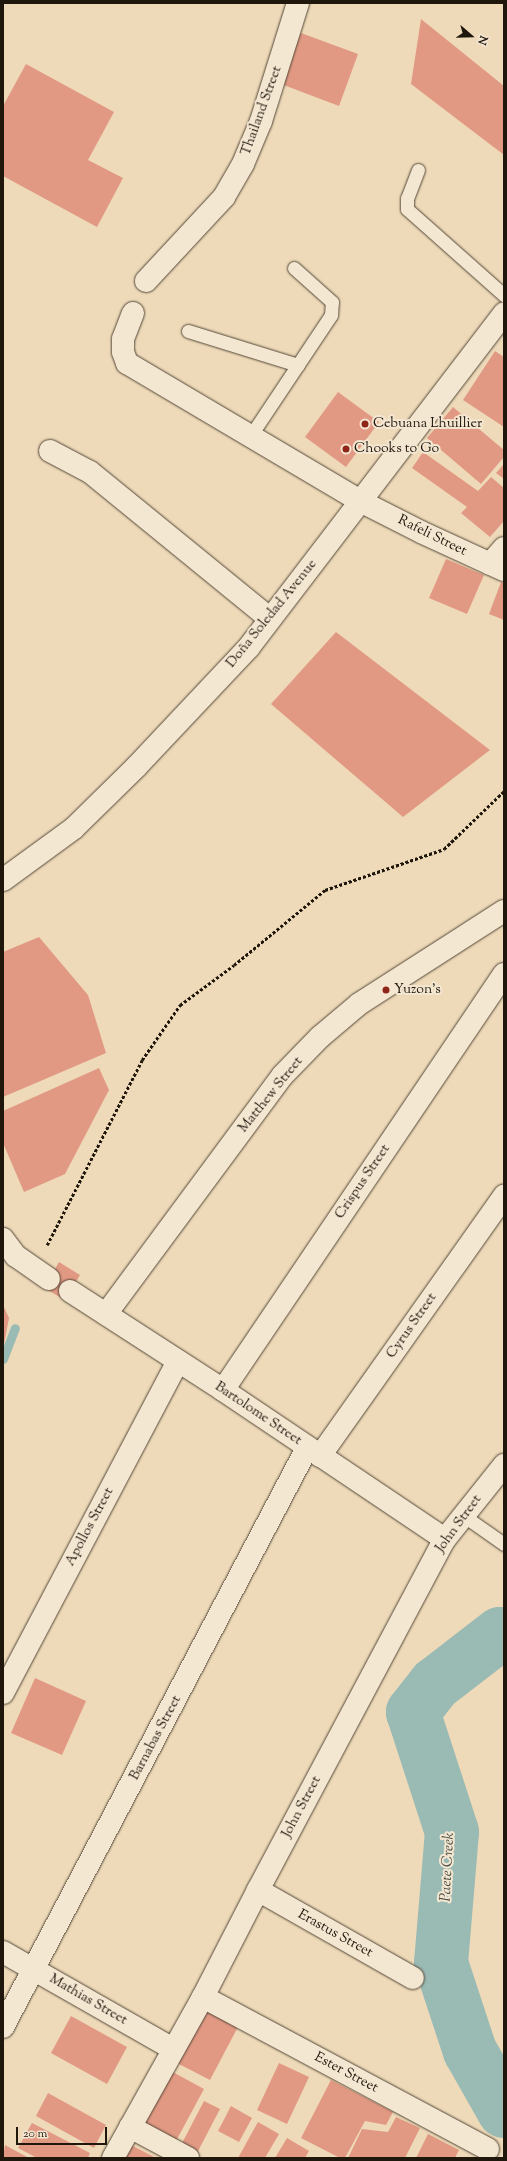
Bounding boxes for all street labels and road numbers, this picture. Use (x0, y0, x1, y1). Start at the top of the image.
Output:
street label: Thailand Street (238, 64, 286, 158)
street label: Rafeli Street (395, 512, 469, 560)
street label: Doña Soledad Avenue (223, 556, 321, 672)
street label: Matthew Street (235, 1054, 307, 1136)
street label: Crispus Street (332, 1142, 394, 1222)
street label: Cyrus Street (383, 1290, 441, 1362)
street label: Bartolome Street (211, 1379, 305, 1449)
street label: Apollos Street (62, 1485, 118, 1569)
street label: John Street (432, 1492, 486, 1556)
street label: Barnabas Street (127, 1693, 185, 1783)
street label: John Street (279, 1773, 325, 1841)
street label: Erastus Street (295, 1906, 375, 1962)
street label: Mathias Street (46, 1971, 130, 2029)
street label: Ester Street (311, 2049, 381, 2097)

